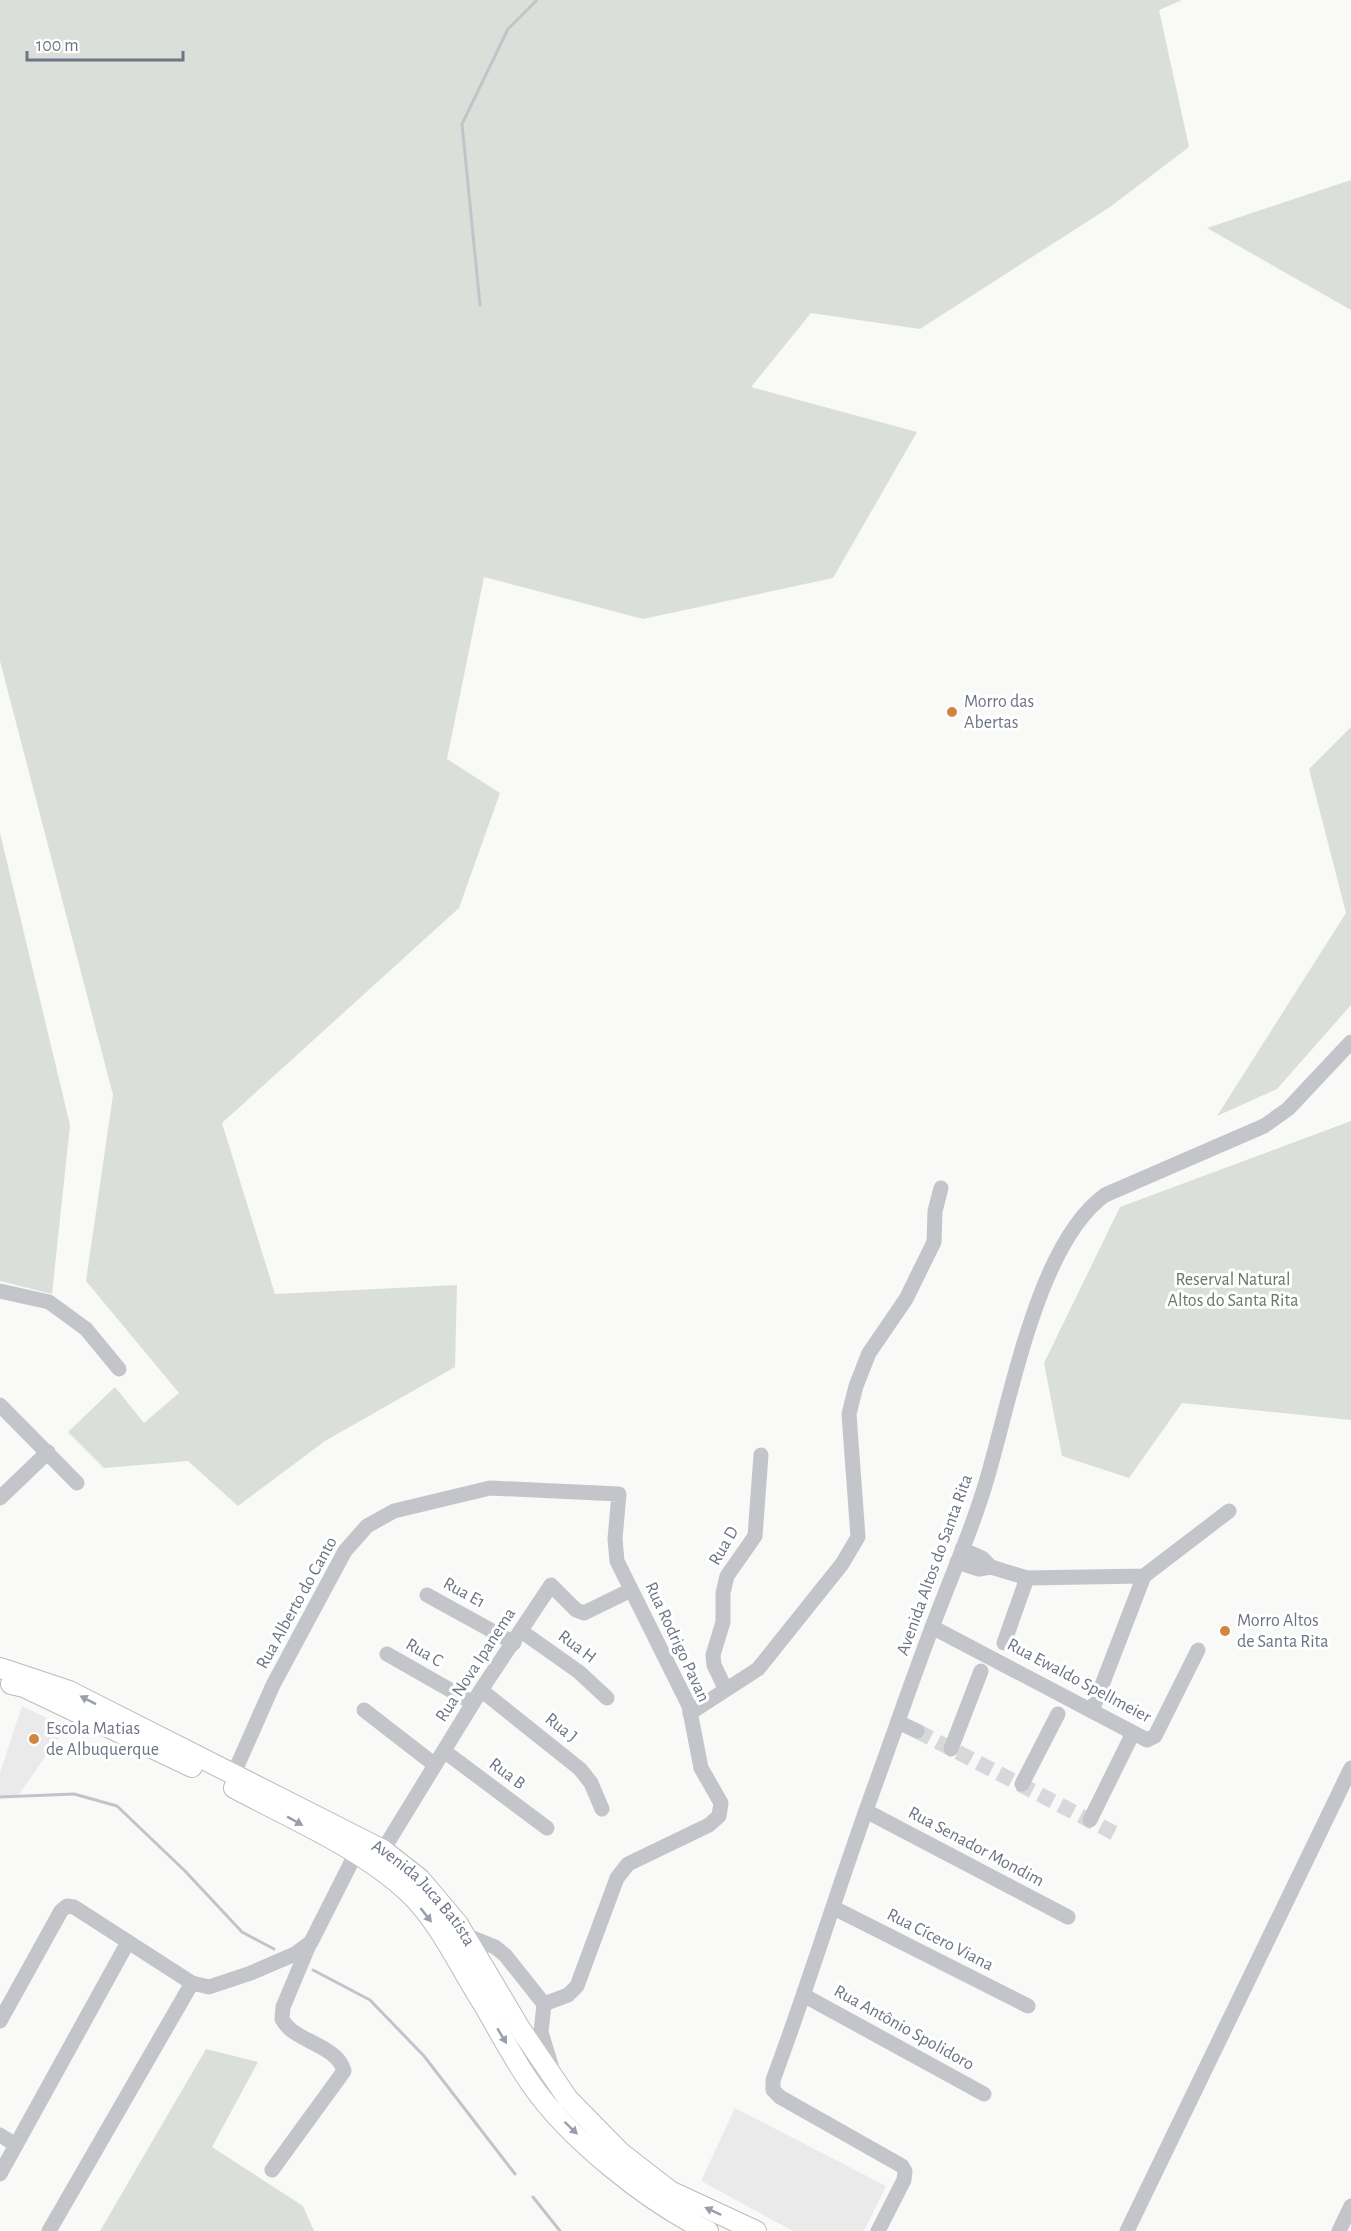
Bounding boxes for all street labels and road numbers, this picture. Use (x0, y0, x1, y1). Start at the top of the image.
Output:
street label: Avenida Altos do Santa Rita (894, 1472, 976, 1658)
street label: Rua D (706, 1523, 742, 1569)
street label: Rua Alberto do Canto (253, 1534, 341, 1672)
street label: Rua E1 (440, 1574, 488, 1612)
street label: Rua Rodrigo Pavan (641, 1579, 713, 1705)
street label: Rua Nova Ipanema (433, 1605, 519, 1725)
street label: Rua H (555, 1627, 599, 1667)
street label: Rua C (402, 1635, 446, 1671)
street label: Rua Ewaldo Spellmeier (1004, 1636, 1154, 1727)
street label: Rua J (541, 1710, 581, 1746)
street label: Rua B (486, 1755, 528, 1793)
street label: Rua Senador Mondim (905, 1804, 1047, 1890)
street label: Avenida Juca Batista (369, 1837, 478, 1949)
street label: Rua Cícero Viana (884, 1905, 996, 1975)
street label: Rua Antônio Spolidoro (831, 1982, 977, 2074)

